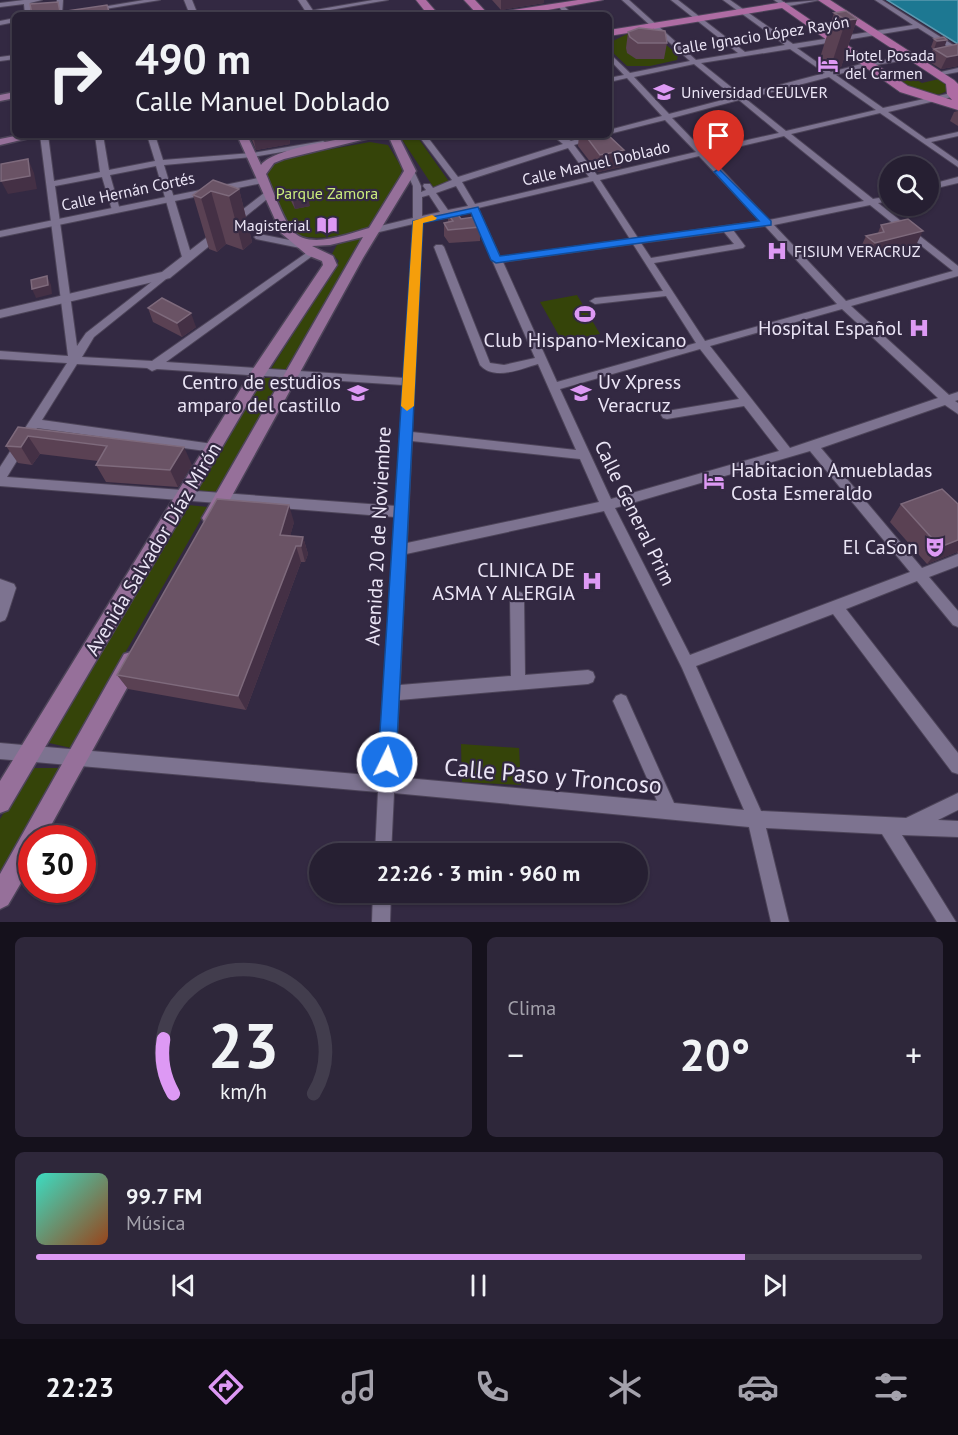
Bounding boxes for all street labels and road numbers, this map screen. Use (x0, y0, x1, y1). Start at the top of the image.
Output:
street label: Calle Ignacio López Rayón (671, 11, 851, 59)
street label: Calle Manuel Doblado (520, 136, 672, 190)
street label: Calle Hernán Cortés (60, 167, 197, 215)
street label: Avenida 20 de Noviembre (359, 426, 397, 646)
street label: Calle General Prim (589, 436, 681, 590)
street label: Avenida Salvador Díaz Mirón (79, 438, 227, 660)
street label: Calle Paso y Troncoso (443, 751, 663, 801)

